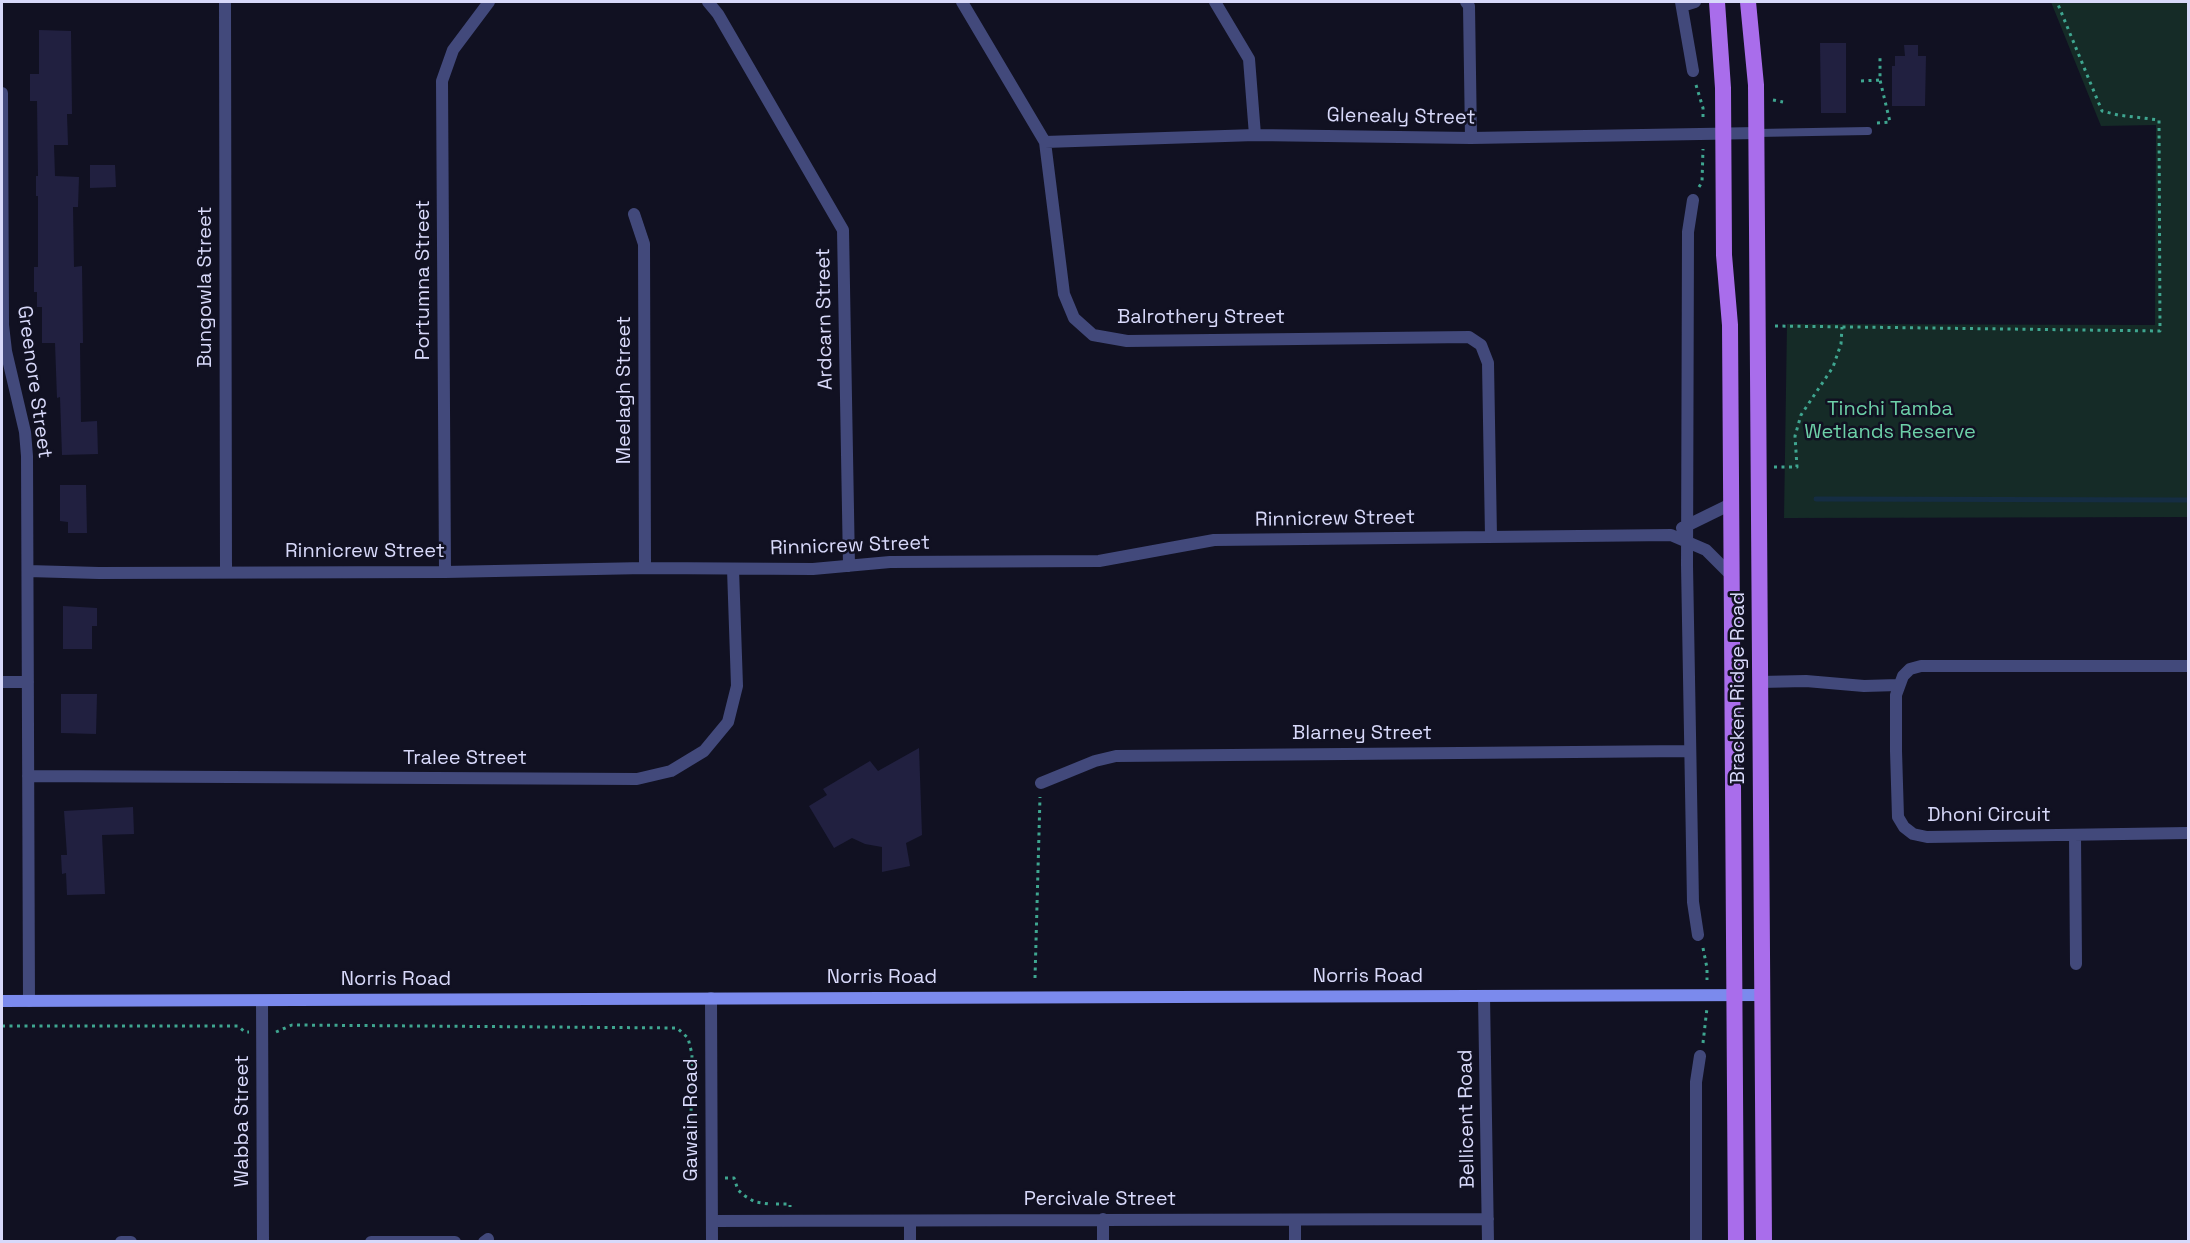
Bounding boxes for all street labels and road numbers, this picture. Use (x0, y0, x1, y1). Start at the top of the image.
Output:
street label: Glenealy Street (1326, 104, 1476, 130)
street label: Portumna Street (412, 200, 436, 360)
street label: Bungowla Street (194, 206, 218, 368)
street label: Ardcarn Street (812, 248, 838, 390)
street label: Greenore Street (11, 304, 57, 460)
street label: Balrothery Street (1117, 306, 1285, 330)
street label: Meelagh Street (613, 316, 637, 464)
street label: Rinnicrew Street (1255, 506, 1415, 532)
street label: Rinnicrew Street (770, 531, 930, 561)
street label: Rinnicrew Street (285, 540, 445, 564)
street label: Bracken Ridge Road (1727, 592, 1751, 784)
street label: Blarney Street (1292, 722, 1432, 746)
street label: Tralee Street (403, 747, 527, 771)
street label: Dhoni Circuit (1927, 804, 2051, 828)
street label: Norris Road (1313, 965, 1423, 989)
street label: Norris Road (827, 966, 937, 990)
street label: Norris Road (341, 968, 451, 992)
street label: Bellicent Road (1454, 1049, 1480, 1189)
street label: Wabba Street (231, 1055, 255, 1187)
street label: Gawain Road (680, 1058, 704, 1182)
street label: Percivale Street (1024, 1188, 1176, 1212)

